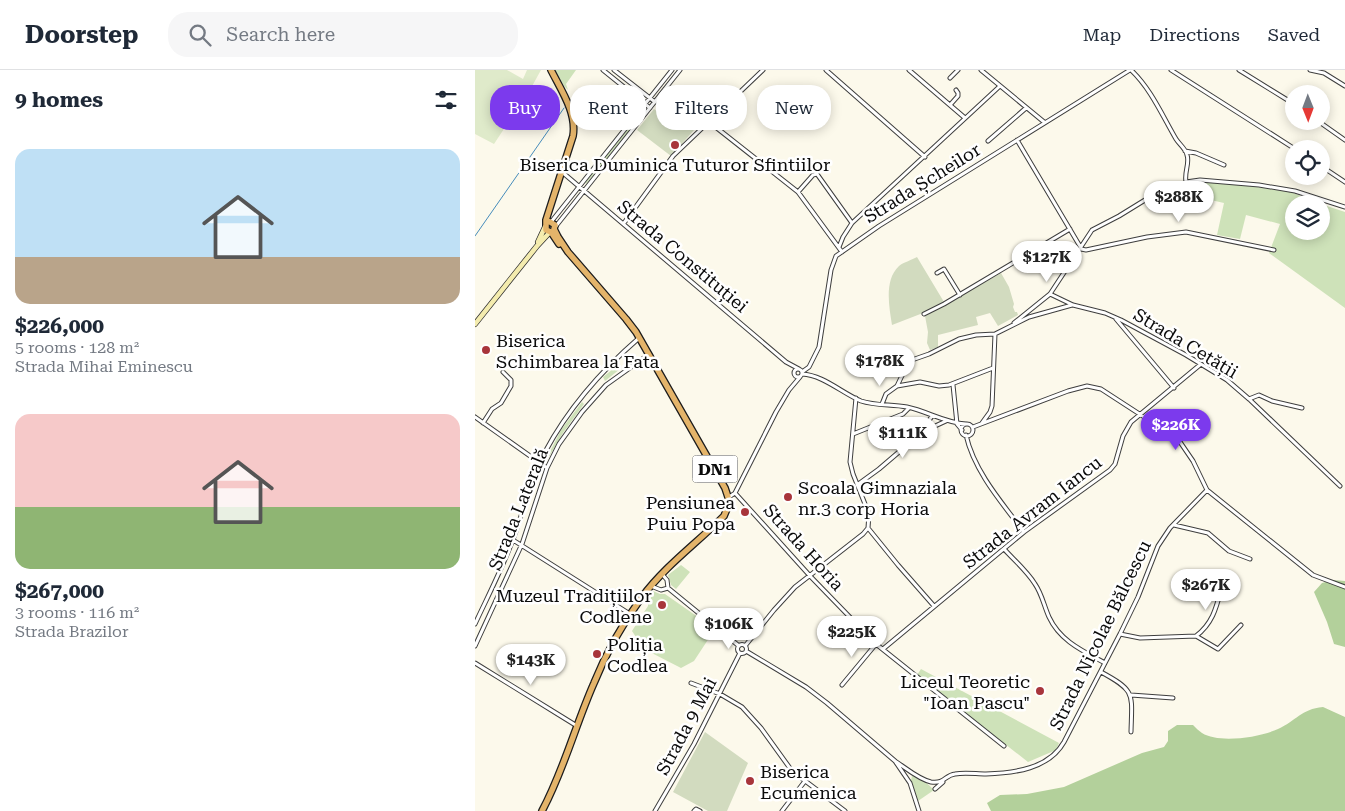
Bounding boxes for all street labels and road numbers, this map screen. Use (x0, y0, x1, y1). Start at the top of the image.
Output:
street label: Strada Șcheilor (860, 139, 985, 228)
street label: Strada Constituției (613, 196, 752, 317)
street label: Strada Cetății (1130, 304, 1242, 383)
street label: Strada Laterală (484, 445, 552, 573)
street label: Strada Avram Iancu (959, 451, 1105, 573)
road number: DN1 (693, 456, 737, 482)
street label: Strada Horia (760, 499, 849, 595)
street label: Strada Nicolae Bălcescu (1045, 537, 1155, 733)
street label: Strada 9 Mai (651, 673, 721, 778)

